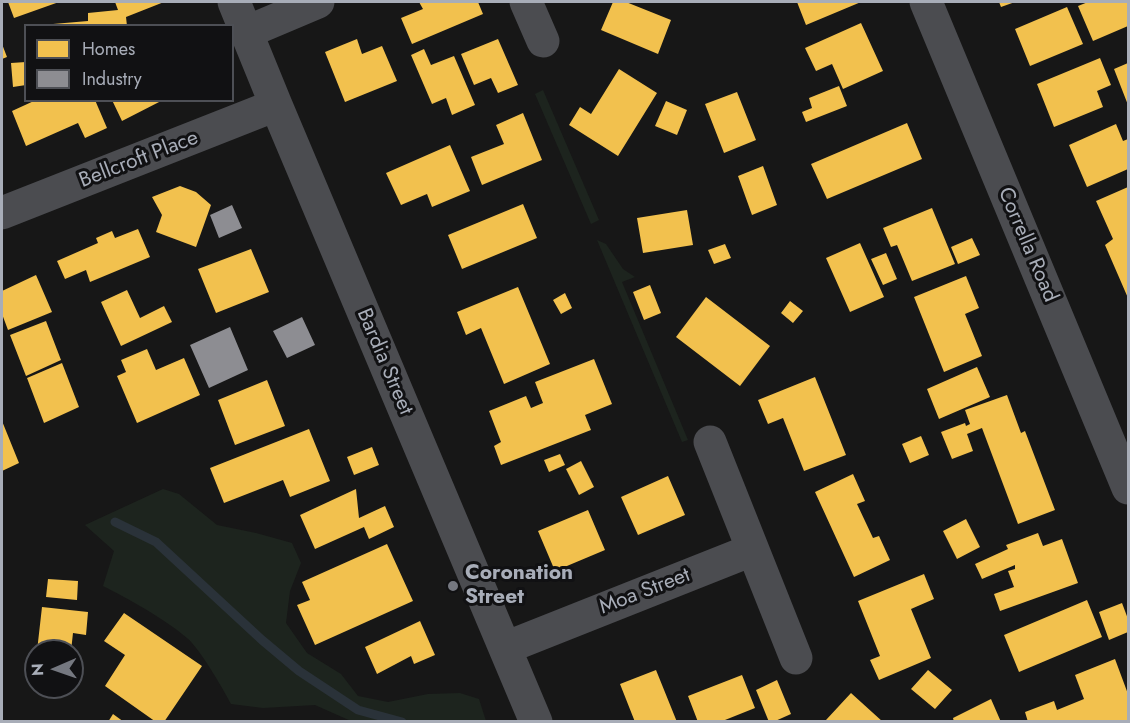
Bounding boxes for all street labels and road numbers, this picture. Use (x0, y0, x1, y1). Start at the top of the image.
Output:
street label: Bellcroft Place (76, 126, 202, 194)
street label: Corrella Road (992, 184, 1062, 306)
street label: Bardia Street (350, 305, 418, 419)
street label: Moa Street (596, 563, 694, 621)

